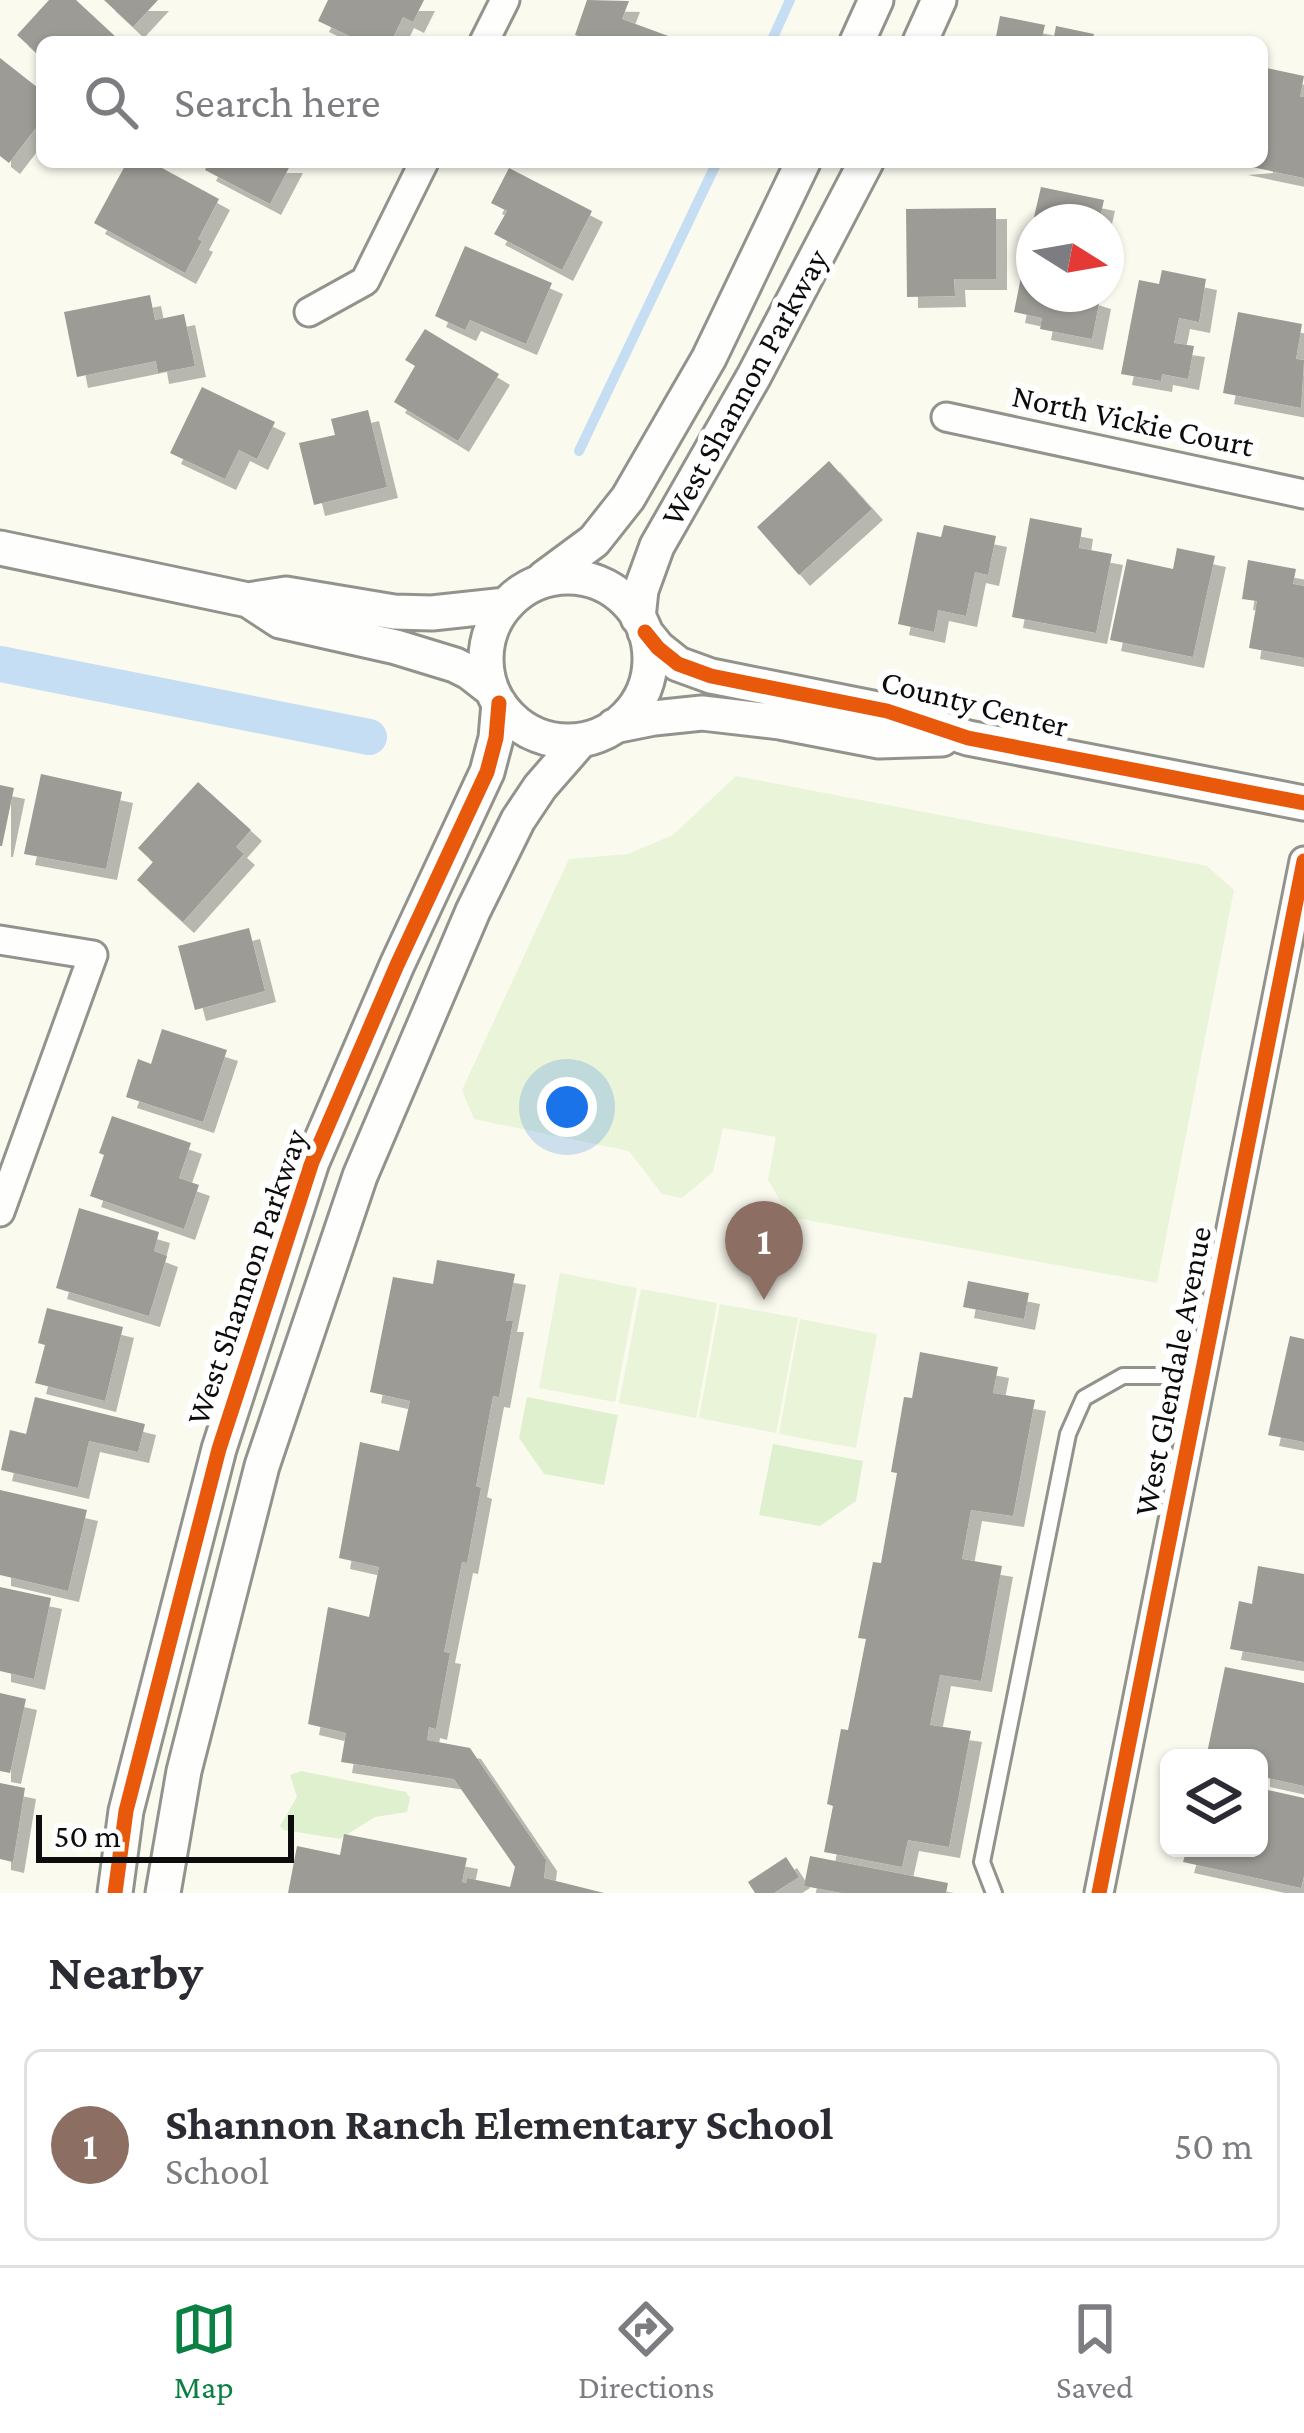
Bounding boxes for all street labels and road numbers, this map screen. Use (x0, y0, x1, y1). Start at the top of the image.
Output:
street label: West Shannon Parkway (653, 242, 836, 532)
street label: North Vickie Court (1009, 376, 1258, 464)
street label: County Center (878, 662, 1073, 744)
street label: West Shannon Parkway (178, 1124, 314, 1430)
street label: West Glendale Avenue (1126, 1223, 1218, 1519)

